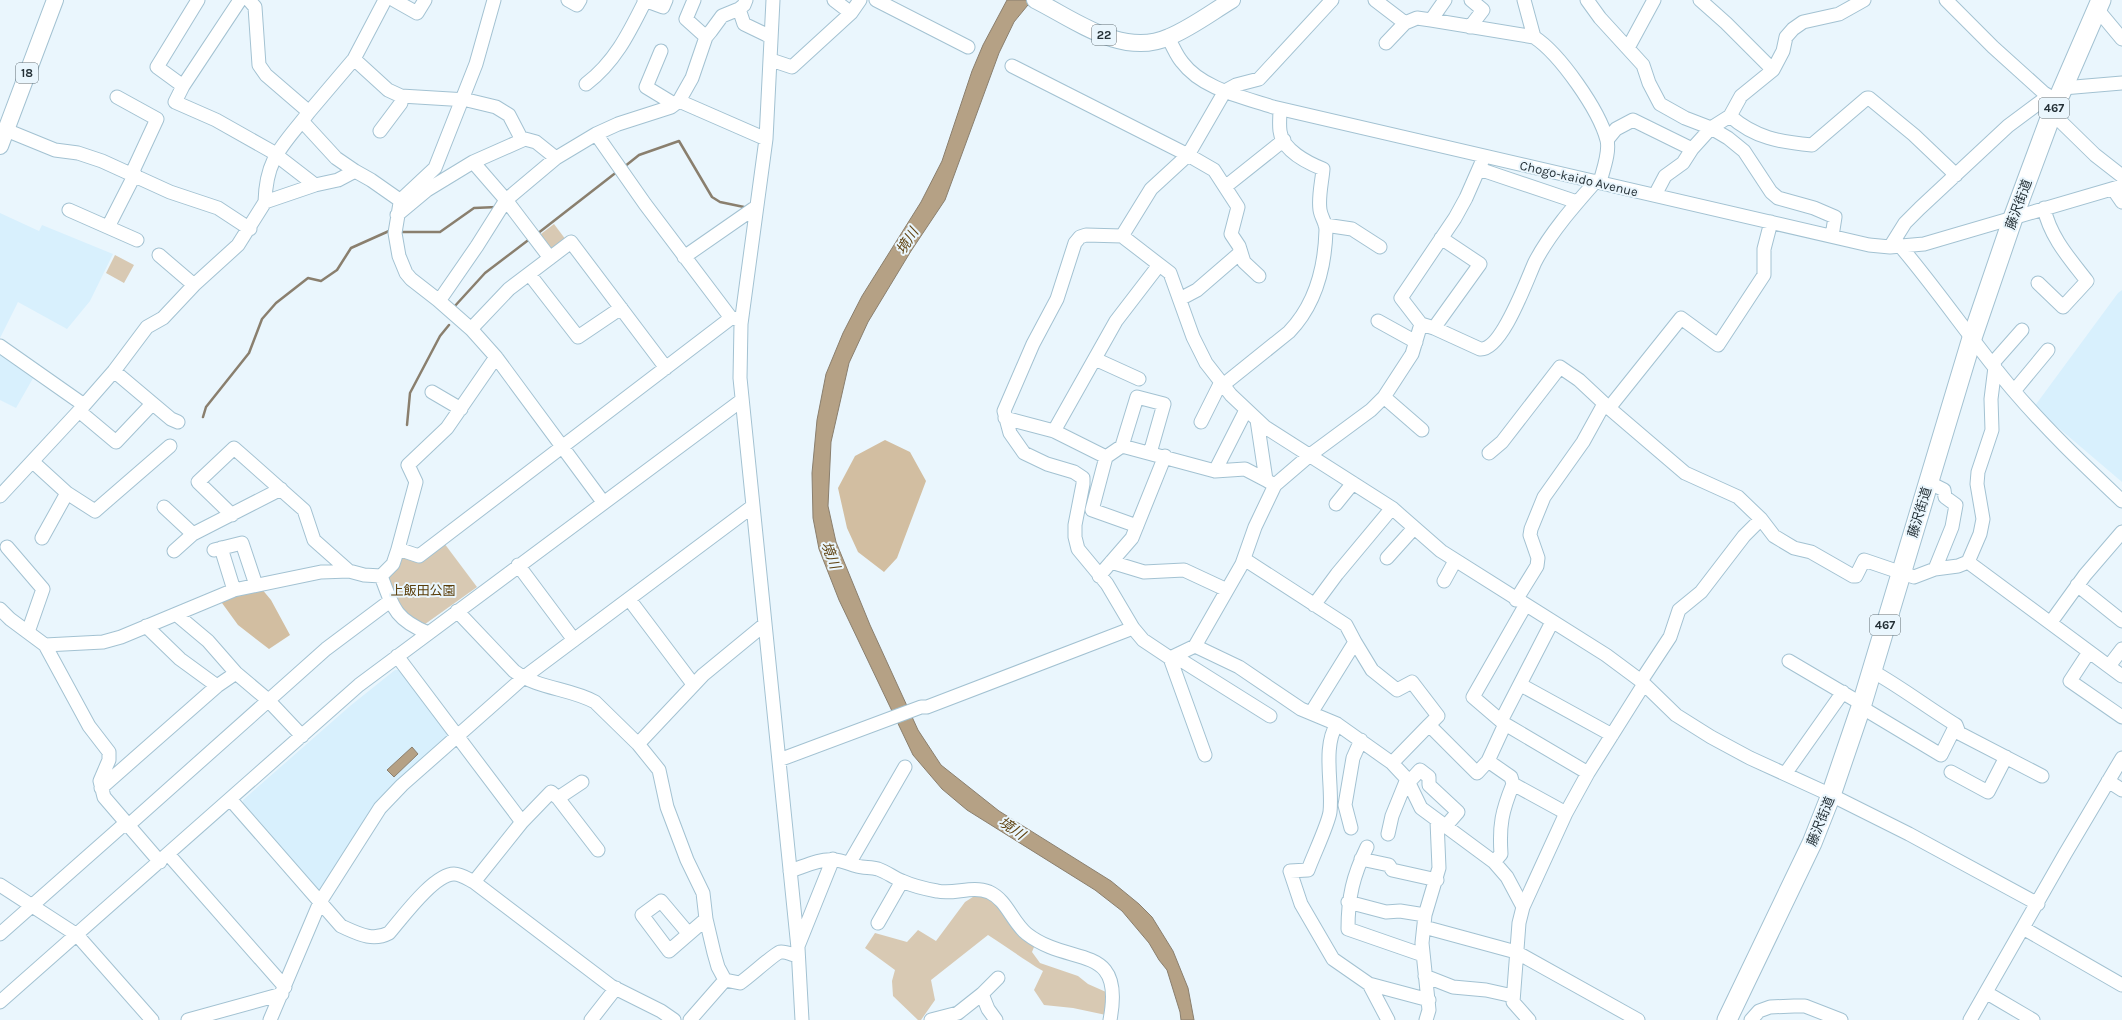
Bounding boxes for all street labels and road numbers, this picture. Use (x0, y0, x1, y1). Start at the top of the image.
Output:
road number: 22 (1092, 25, 1116, 45)
road number: 18 (16, 63, 38, 83)
road number: 467 (2039, 98, 2069, 118)
street label: Chogo-kaido Avenue (1518, 158, 1640, 199)
street label: 藤沢街道 (2003, 177, 2034, 231)
street label: 藤沢街道 (1905, 485, 1934, 539)
road number: 467 (1870, 615, 1900, 635)
street label: 藤沢街道 (1804, 794, 1837, 848)

